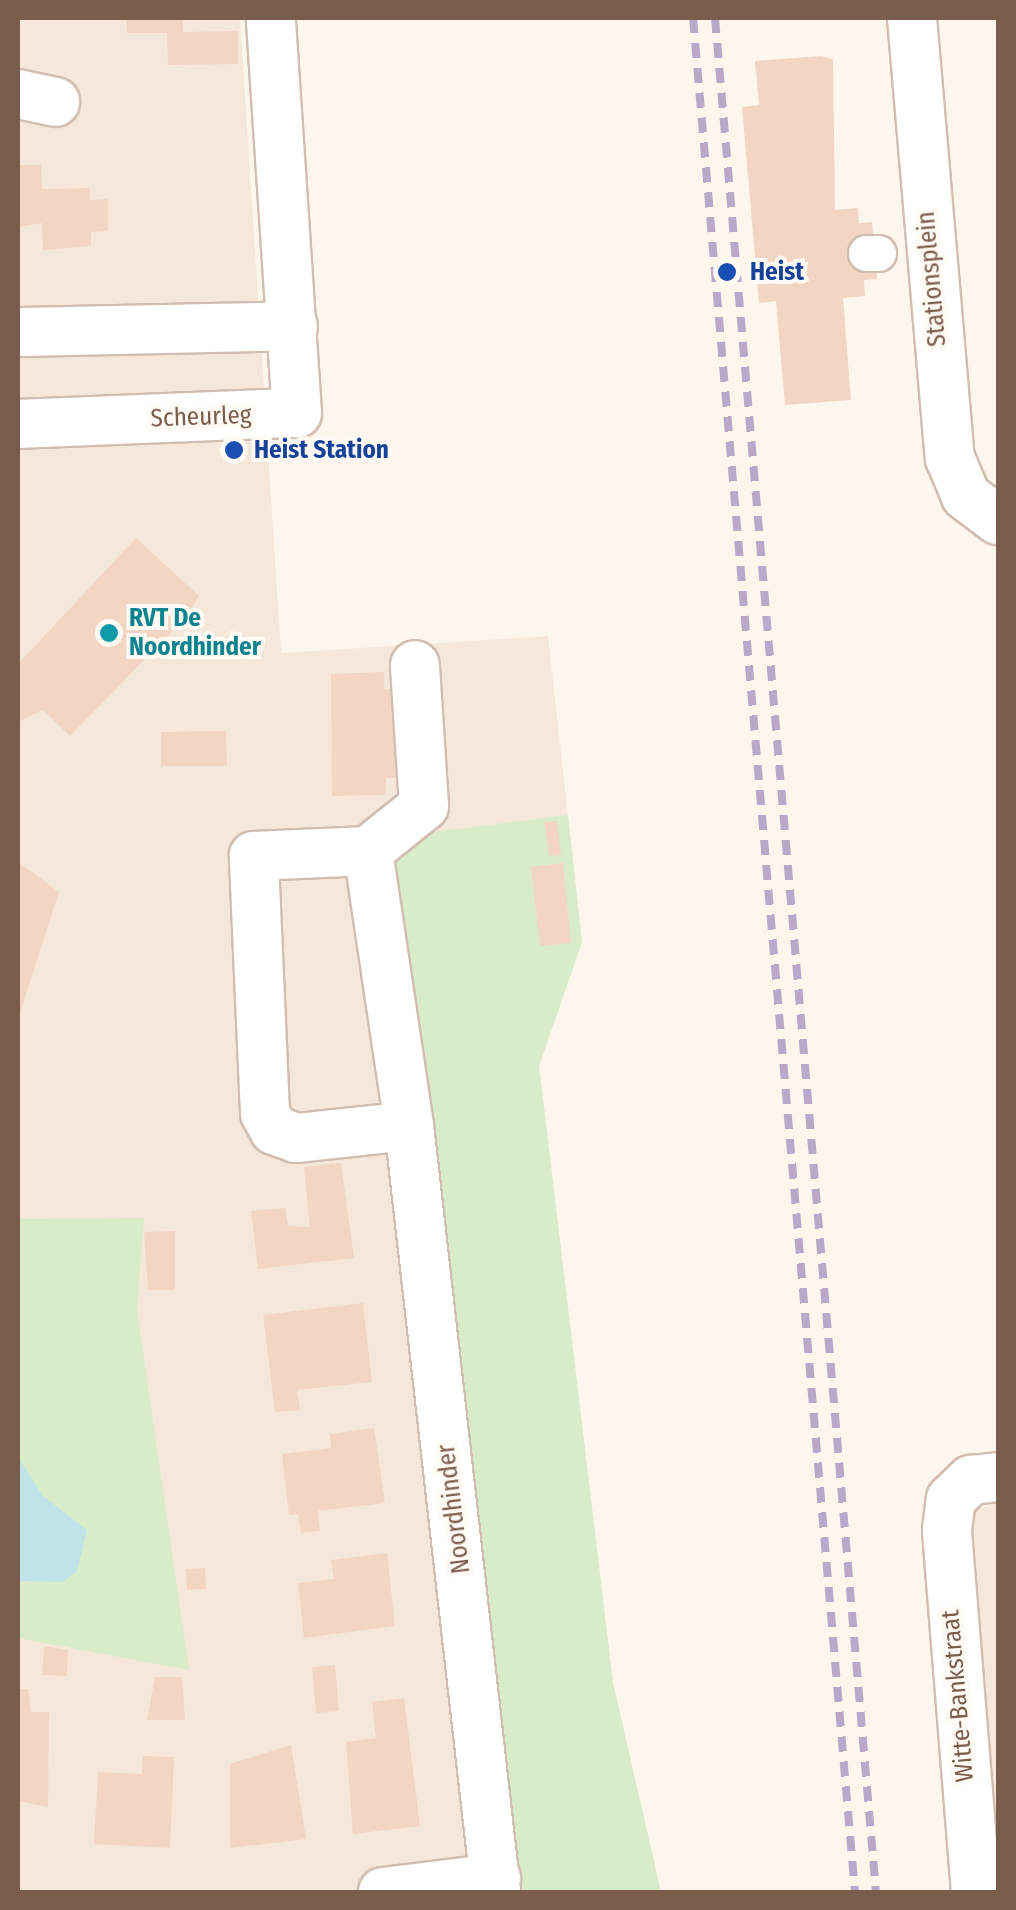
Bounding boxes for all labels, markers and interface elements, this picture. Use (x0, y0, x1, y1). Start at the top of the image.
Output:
street label: Stationsplein (911, 210, 953, 348)
place label: Heist (750, 257, 804, 287)
marker: Heist (714, 259, 740, 285)
street label: Scheurleg (150, 400, 252, 434)
place label: Heist Station (254, 435, 389, 465)
marker: Heist Station (223, 439, 245, 461)
place label: RVT De Noordhinder (129, 604, 261, 663)
marker: RVT De Noordhinder (98, 622, 120, 644)
street label: Noordhinder (431, 1443, 477, 1575)
street label: Witte-Bankstraat (936, 1609, 980, 1783)

